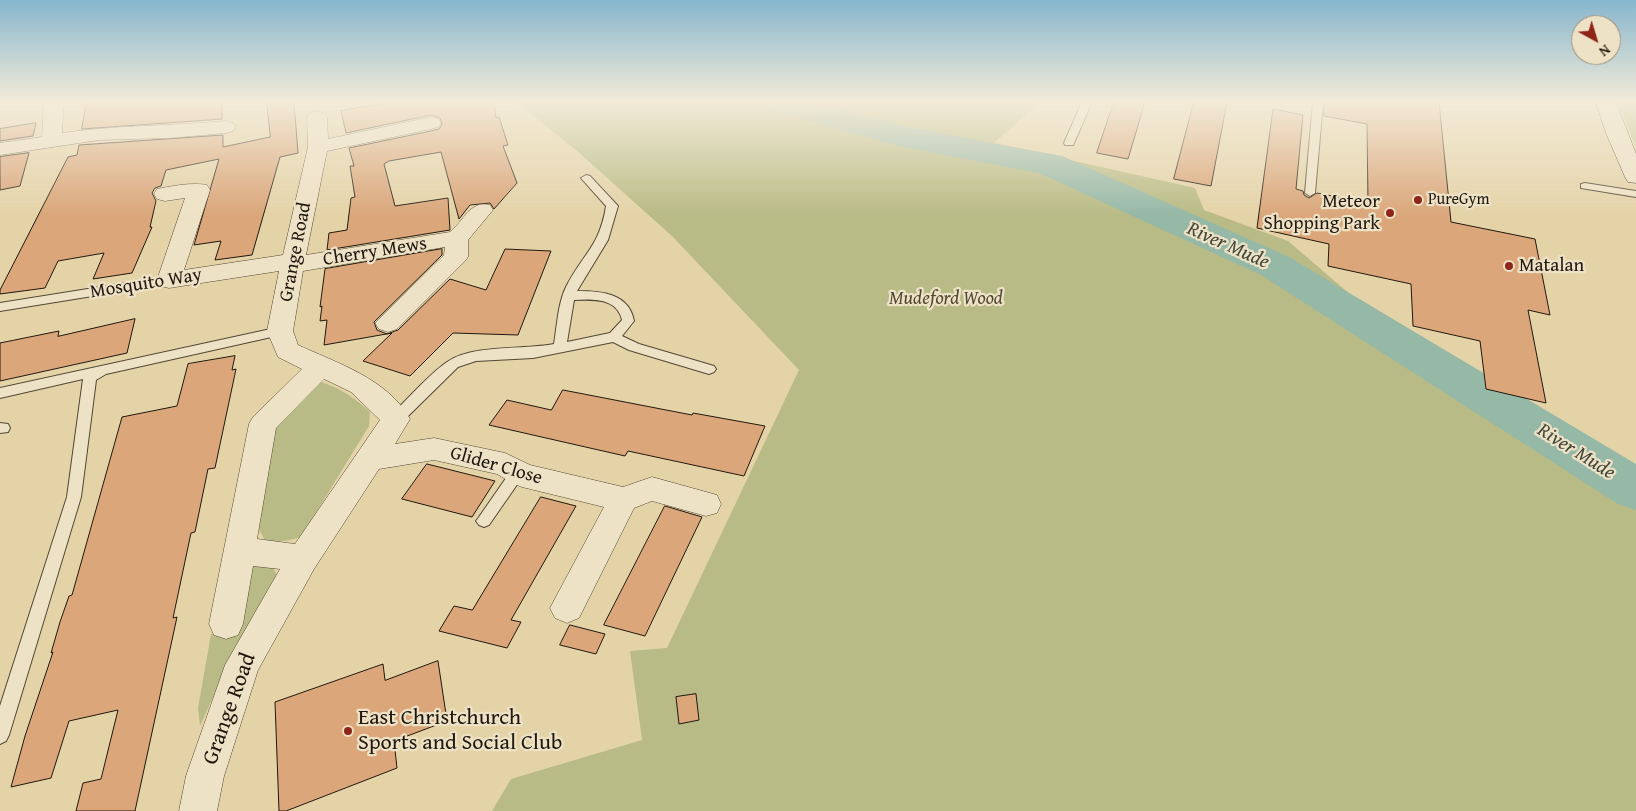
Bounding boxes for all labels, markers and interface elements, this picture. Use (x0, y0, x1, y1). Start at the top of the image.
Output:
north arrow (1571, 15, 1621, 65)
text: N (1595, 40, 1615, 62)
place label: PureGym (1428, 190, 1490, 210)
place label: Meteor Shopping Park (1264, 191, 1380, 235)
marker: PureGym (1412, 194, 1424, 206)
street label: Grange Road (275, 200, 317, 304)
marker: Meteor Shopping Park (1384, 207, 1396, 219)
water label: River Mude (1183, 217, 1273, 275)
street label: Cherry Mews (321, 233, 429, 271)
place label: Matalan (1519, 255, 1584, 277)
marker: Matalan (1503, 260, 1515, 272)
street label: Mosquito Way (88, 264, 204, 304)
park label: Mudeford Wood (889, 288, 1003, 310)
water label: River Mude (1533, 419, 1619, 485)
street label: Glider Close (447, 442, 545, 490)
street label: Grange Road (198, 650, 262, 768)
place label: East Christchurch Sports and Social Club (358, 705, 562, 756)
marker: East Christchurch Sports and Social Club (342, 725, 354, 737)

